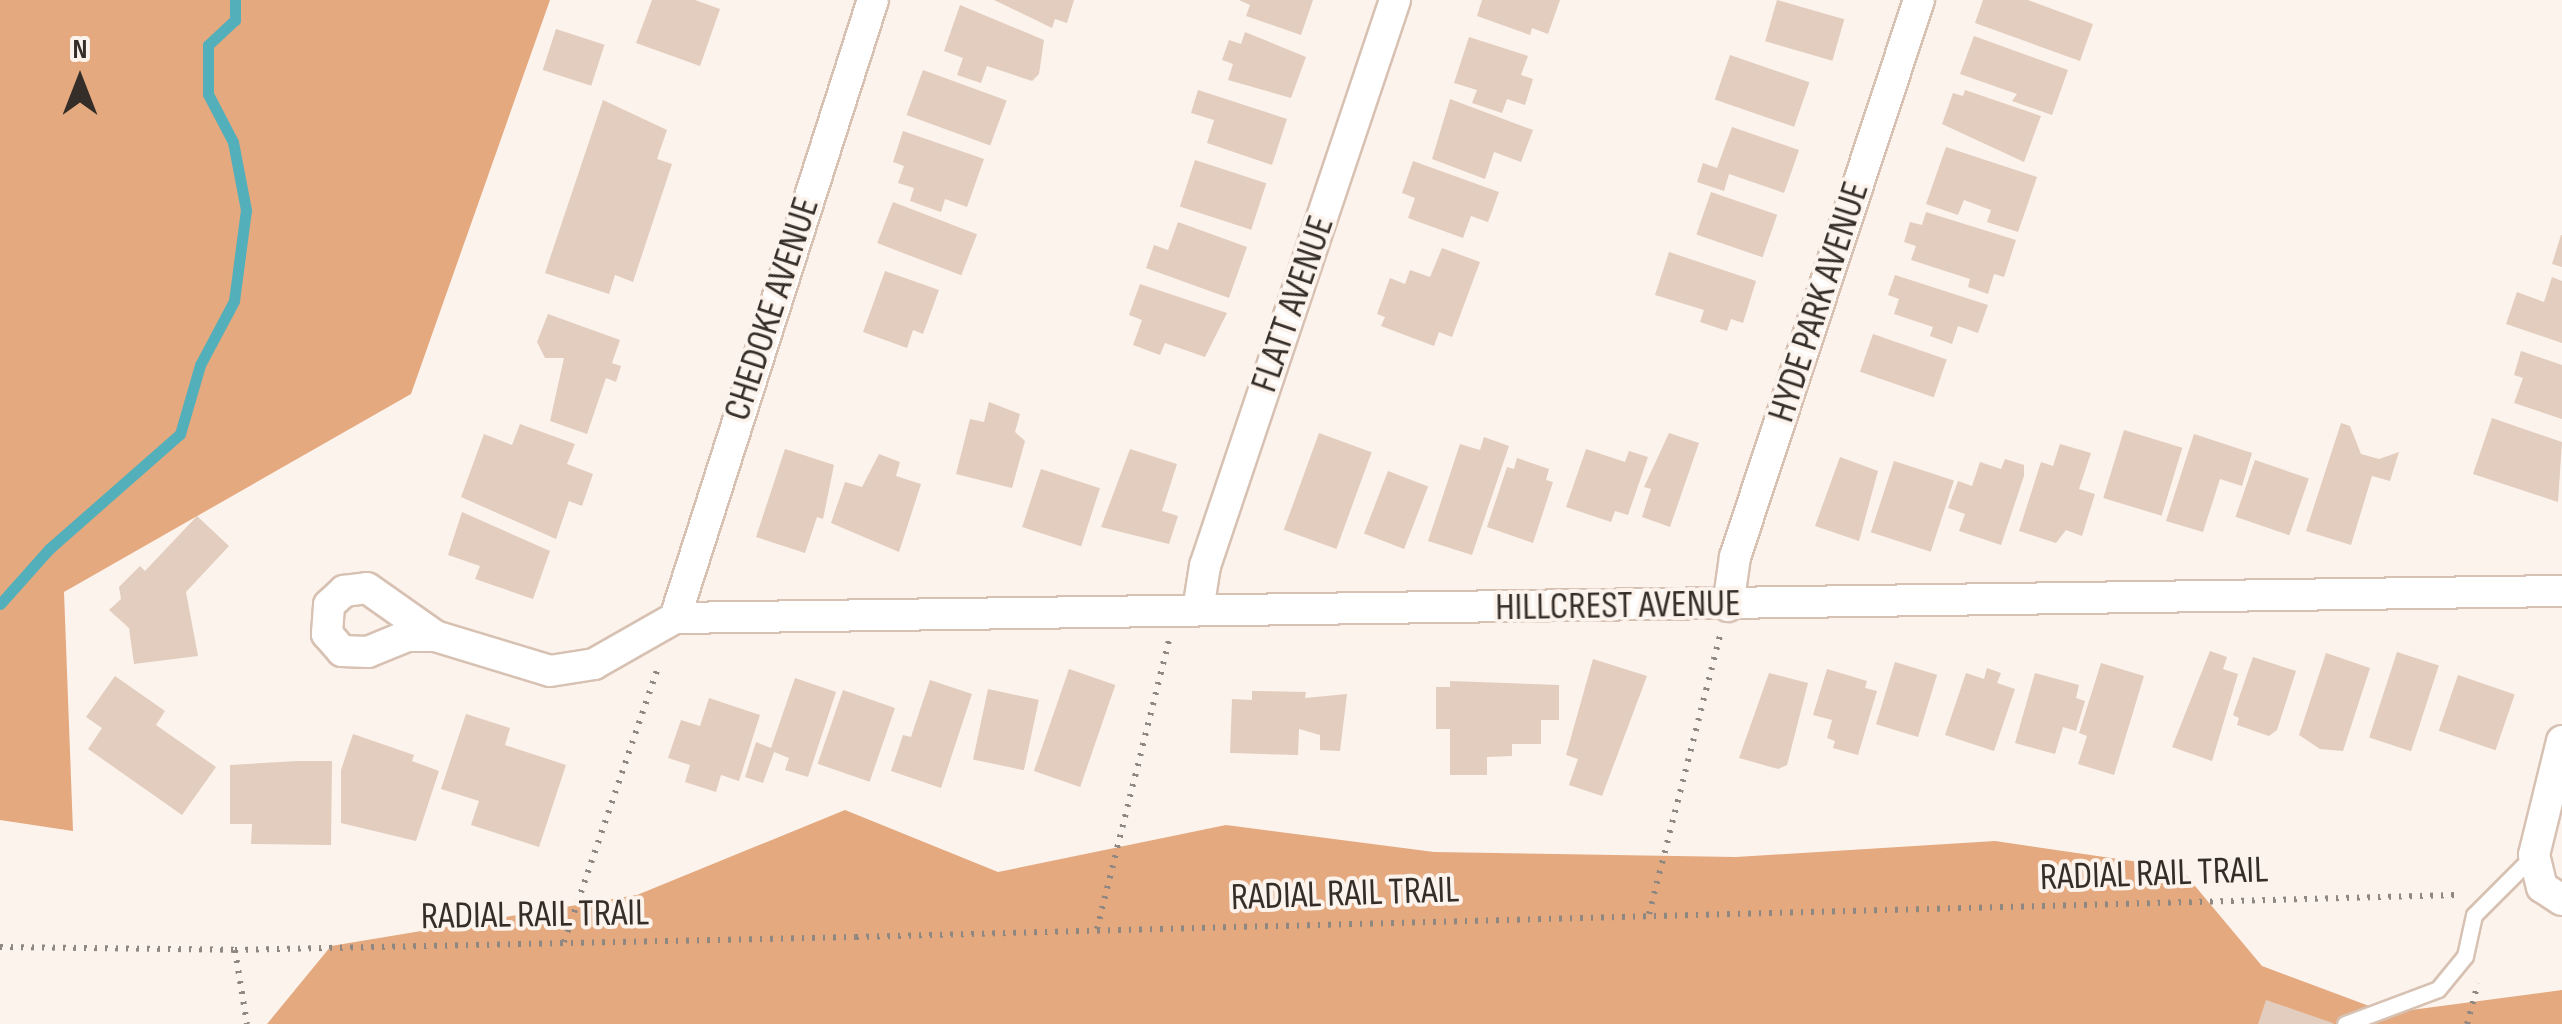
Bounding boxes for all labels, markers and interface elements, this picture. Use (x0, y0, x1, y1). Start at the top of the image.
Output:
north arrow (30, 30, 130, 130)
text: N (73, 33, 87, 66)
street label: HYDE PARK AVENUE (1759, 176, 1879, 428)
street label: CHEDOKE AVENUE (715, 192, 829, 426)
street label: FLATT AVENUE (1242, 210, 1344, 398)
street label: HILLCREST AVENUE (1495, 581, 1741, 631)
street label: RADIAL RAIL TRAIL (2039, 847, 2269, 901)
street label: RADIAL RAIL TRAIL (1230, 867, 1460, 921)
street label: RADIAL RAIL TRAIL (421, 890, 649, 940)

